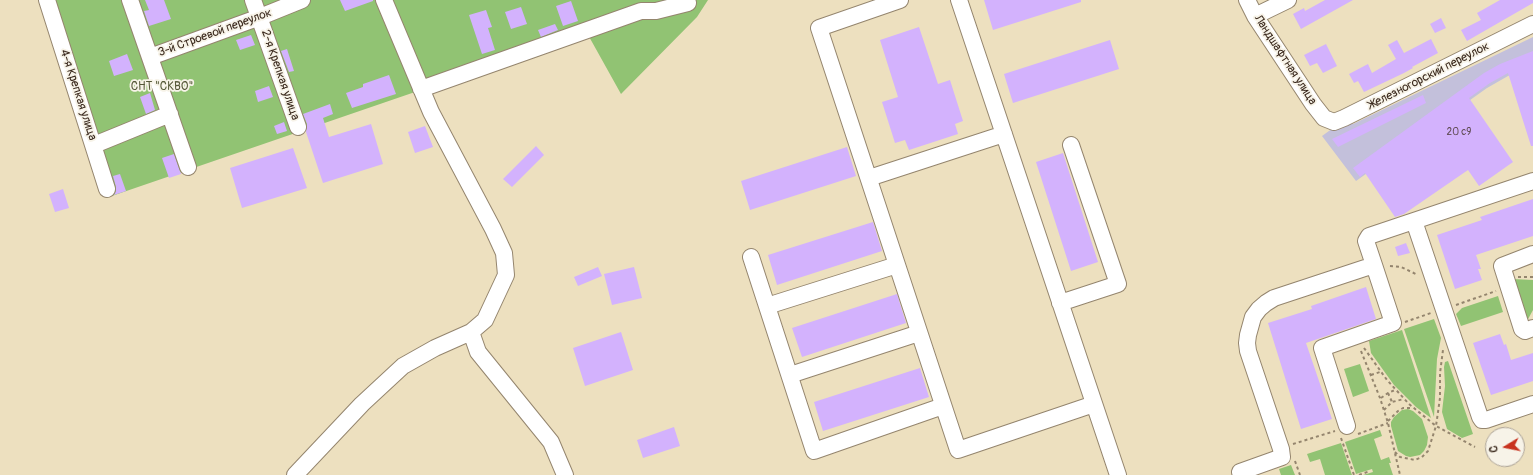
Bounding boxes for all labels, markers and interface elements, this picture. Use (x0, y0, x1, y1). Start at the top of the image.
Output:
street label: 3-й Строевой переулок (156, 6, 274, 60)
street label: Ландшафтная улица (1251, 12, 1319, 108)
street label: 2-я Крепкая улица (258, 28, 302, 122)
street label: Железногорский переулок (1366, 39, 1492, 113)
street label: 4-я Крепкая улица (57, 48, 99, 142)
park label: СНТ "СКВО" (131, 80, 193, 94)
house number: 20 с9 (1447, 126, 1471, 138)
north arrow (1485, 427, 1525, 467)
text: С (1487, 445, 1501, 453)

